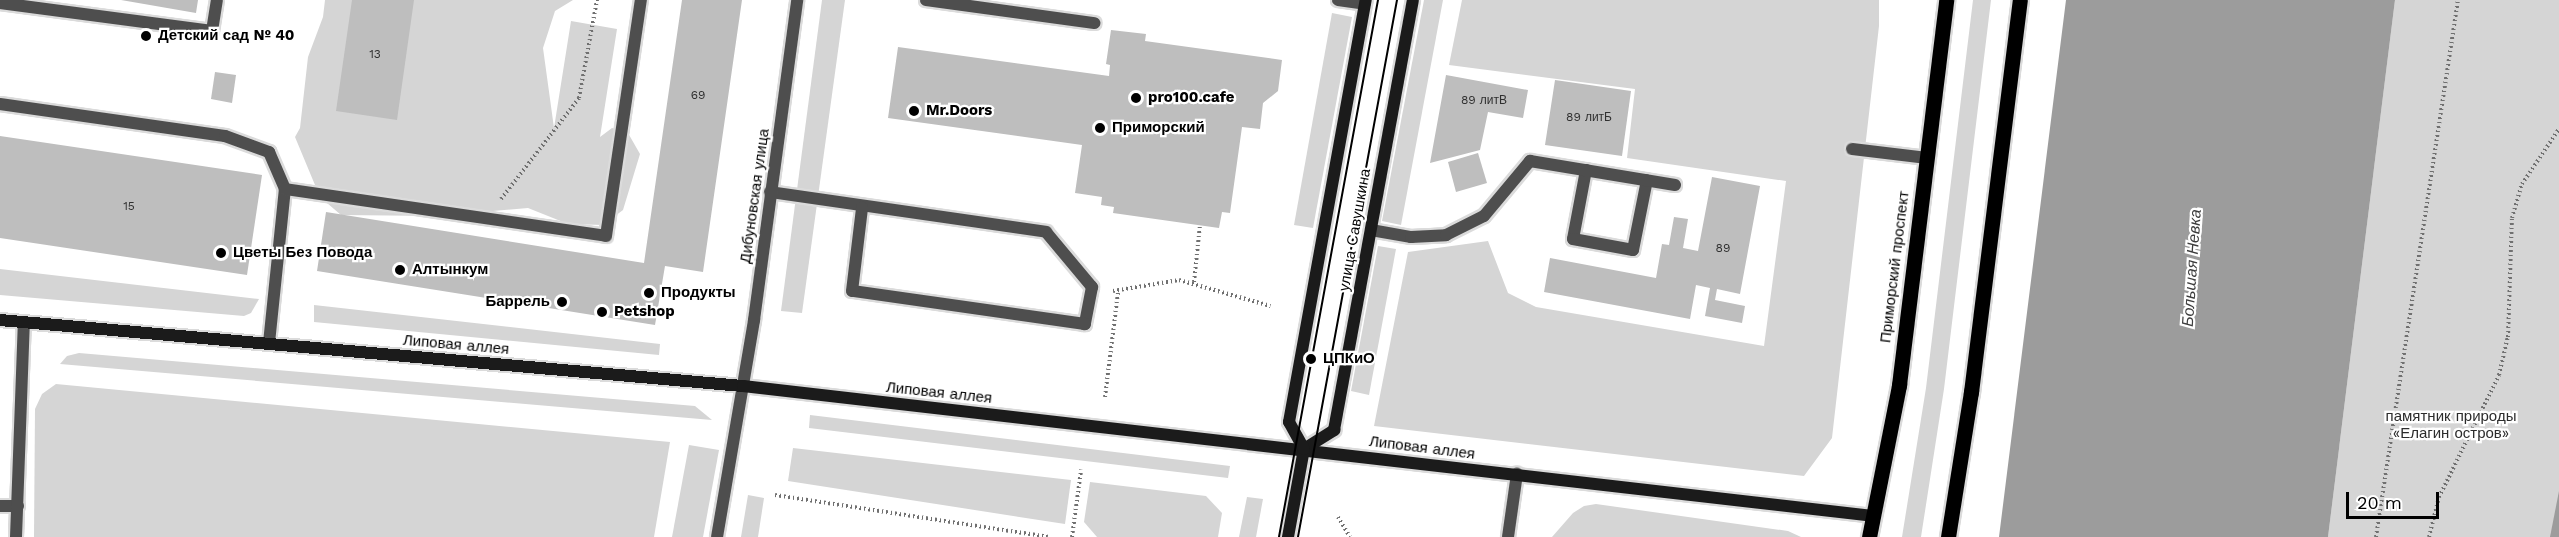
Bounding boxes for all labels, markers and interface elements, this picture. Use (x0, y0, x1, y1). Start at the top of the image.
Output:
place label: Детский сад № 40 (158, 27, 295, 45)
marker: Детский сад № 40 (139, 29, 153, 43)
house number: 13 (369, 48, 381, 62)
house number: 69 (691, 89, 705, 103)
place label: pro100.cafe (1148, 89, 1234, 107)
marker: pro100.cafe (1129, 91, 1143, 105)
house number: 89 литВ (1461, 94, 1507, 108)
place label: Mr.Doors (926, 102, 992, 120)
marker: Mr.Doors (907, 104, 921, 118)
house number: 89 литБ (1566, 111, 1612, 125)
place label: Приморский (1112, 119, 1205, 137)
marker: Приморский (1093, 121, 1107, 135)
street label: Дибуновская улица (737, 127, 773, 265)
street label: улица Савушкина (1335, 167, 1375, 293)
street label: Приморский проспект (1877, 190, 1913, 344)
house number: 15 (123, 200, 135, 214)
water label: Большая Невка (2178, 209, 2206, 327)
house number: 89 (1716, 242, 1730, 256)
place label: Цветы Без Повода (233, 244, 372, 262)
marker: Цветы Без Повода (214, 246, 228, 260)
place label: Алтынкум (412, 261, 488, 279)
marker: Алтынкум (393, 263, 407, 277)
place label: Продукты (661, 284, 736, 302)
marker: Продукты (642, 286, 656, 300)
place label: Баррель (485, 293, 550, 311)
marker: Баррель (555, 295, 569, 309)
place label: Petshop (614, 303, 675, 321)
marker: Petshop (595, 305, 609, 319)
street label: Липовая аллея (402, 331, 510, 359)
place label: ЦПКиО (1323, 350, 1375, 368)
marker: ЦПКиО (1304, 352, 1318, 366)
street label: Липовая аллея (885, 378, 993, 408)
park label: памятник природы «Елагин остров» (2386, 407, 2516, 442)
street label: Липовая аллея (1368, 433, 1476, 463)
scale bar (2349, 480, 2442, 518)
text: 20 m (2357, 492, 2402, 513)

